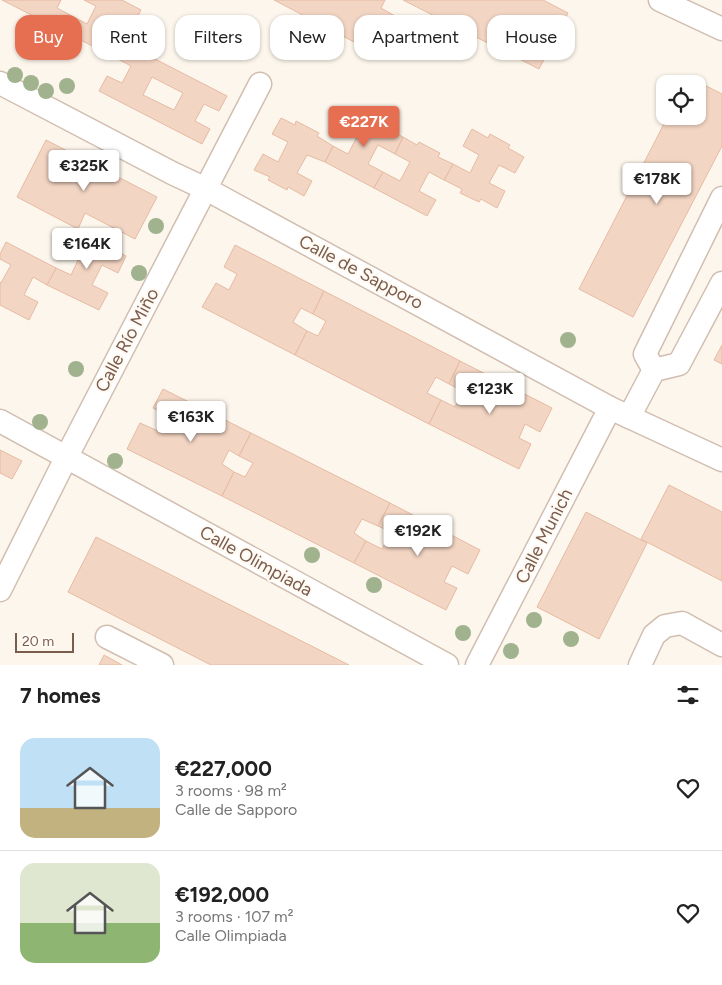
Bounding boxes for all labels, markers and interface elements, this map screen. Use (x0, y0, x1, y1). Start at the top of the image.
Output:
chip: Buy (15, 15, 82, 60)
chip: Rent (92, 15, 165, 60)
chip: Filters (175, 15, 260, 60)
chip: New (270, 15, 344, 60)
chip: Apartment (354, 15, 477, 60)
chip: House (487, 15, 575, 60)
map controls (656, 75, 706, 125)
button: locate (656, 75, 706, 125)
pin: €227K (329, 106, 399, 148)
text: €227K (339, 112, 389, 131)
pin: €325K (49, 150, 119, 192)
text: €325K (59, 156, 109, 175)
pin: €178K (622, 162, 692, 205)
text: €178K (633, 169, 681, 188)
pin: €164K (52, 228, 122, 270)
street label: Calle de Sapporo (295, 230, 427, 314)
text: €164K (63, 234, 111, 253)
street label: Calle Río Miño (90, 284, 164, 396)
pin: €123K (455, 372, 525, 415)
text: €123K (467, 379, 513, 398)
pin: €163K (156, 400, 226, 443)
text: €163K (168, 407, 214, 426)
street label: Calle Munich (511, 485, 577, 587)
pin: €192K (383, 514, 453, 557)
street label: Calle Olimpiada (196, 521, 316, 601)
text: €192K (394, 521, 442, 540)
scale bar (15, 630, 74, 653)
text: 20 m (22, 633, 54, 650)
icon: filters (674, 681, 702, 709)
text: 7 homes (20, 683, 101, 708)
text: €227,000 (175, 756, 272, 781)
icon: home (60, 758, 120, 818)
icon: heart (674, 774, 702, 802)
text: 3 rooms · 98 m² (175, 781, 287, 800)
text: Calle de Sapporo (175, 800, 297, 819)
text: €192,000 (175, 882, 269, 907)
icon: home (60, 883, 120, 943)
icon: heart (674, 899, 702, 927)
text: 3 rooms · 107 m² (175, 907, 293, 926)
text: Calle Olimpiada (175, 926, 287, 945)

